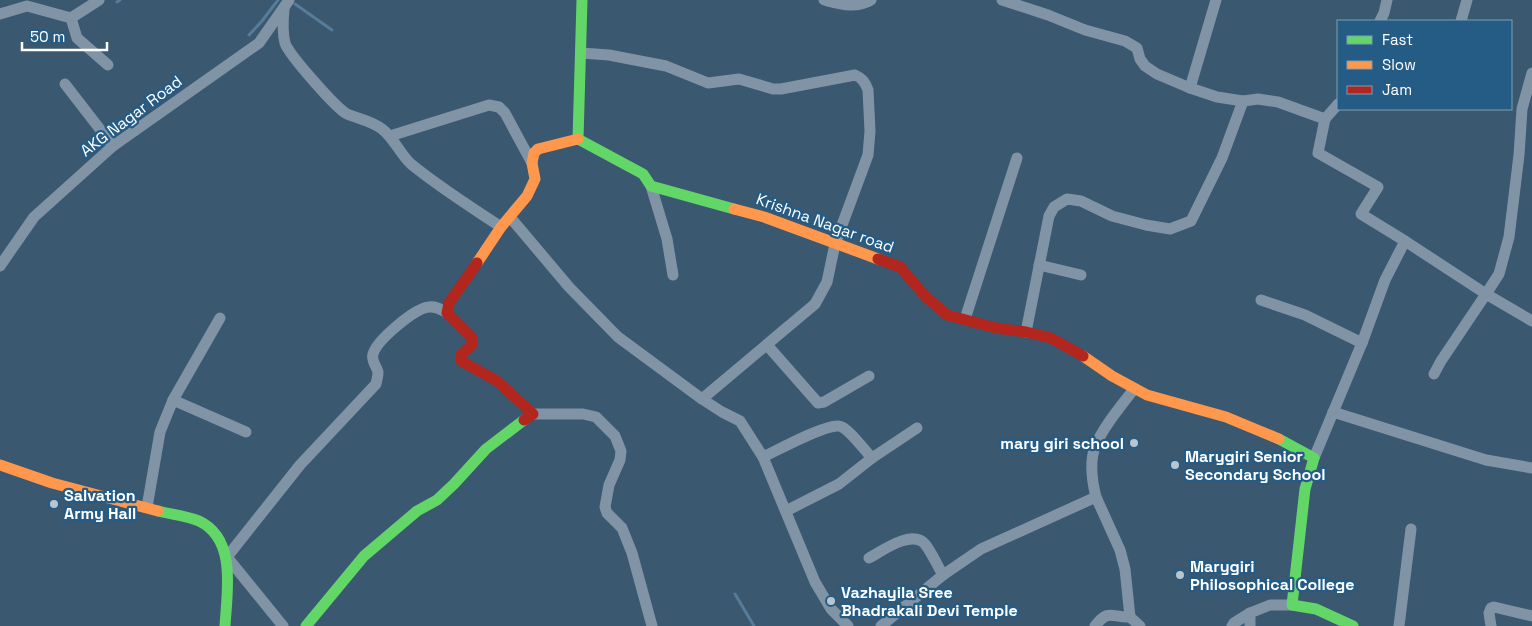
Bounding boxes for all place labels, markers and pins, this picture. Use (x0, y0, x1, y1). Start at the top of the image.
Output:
place label: mary giri school (1000, 433, 1124, 454)
marker: mary giri school (1128, 437, 1140, 449)
place label: Marygiri Senior Secondary School (1185, 446, 1325, 485)
marker: Marygiri Senior Secondary School (1169, 459, 1181, 471)
place label: Salvation Army Hall (64, 485, 136, 524)
marker: Salvation Army Hall (48, 498, 60, 510)
place label: Marygiri Philosophical College (1190, 556, 1355, 595)
marker: Marygiri Philosophical College (1174, 569, 1186, 581)
place label: Vazhayila Sree Bhadrakali Devi Temple (841, 582, 1018, 621)
marker: Vazhayila Sree Bhadrakali Devi Temple (825, 595, 837, 607)

